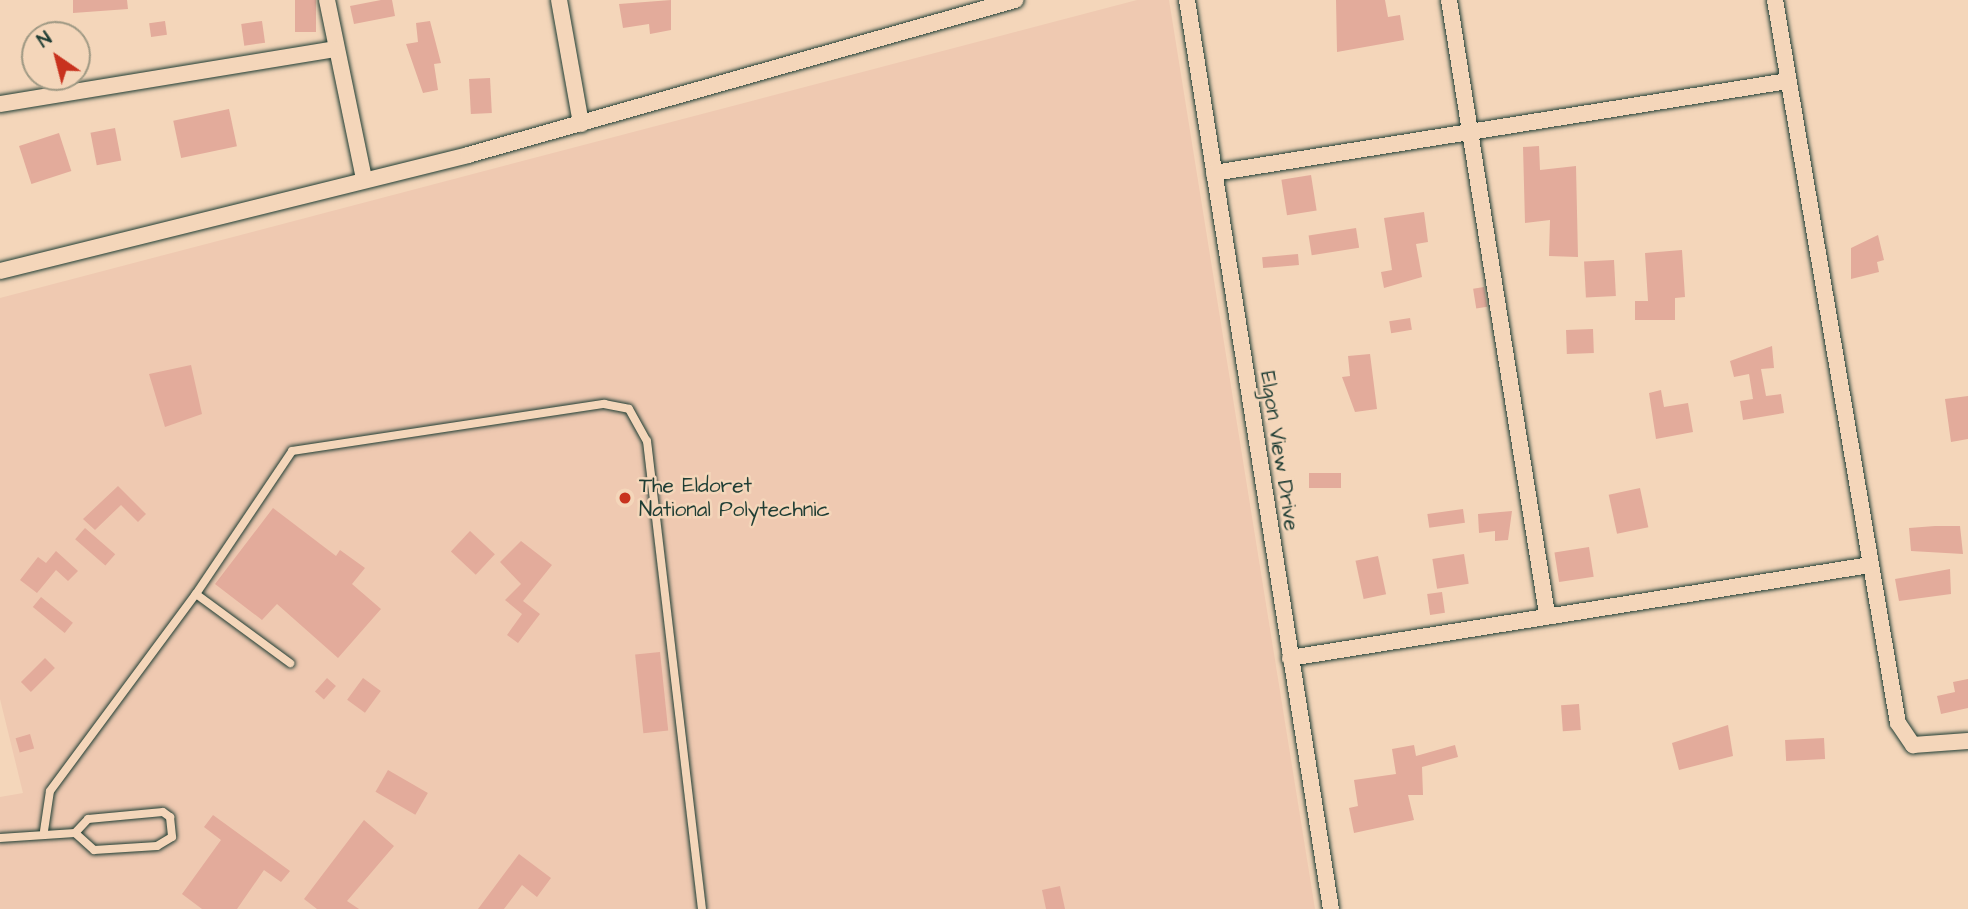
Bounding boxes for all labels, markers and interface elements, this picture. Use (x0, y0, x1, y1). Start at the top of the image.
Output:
north arrow (21, 21, 91, 91)
text: N (32, 26, 57, 55)
street label: Elgon View Drive (1254, 370, 1304, 532)
place label: The Eldoret National Polytechnic (639, 473, 830, 523)
marker: The Eldoret National Polytechnic (617, 490, 633, 506)

